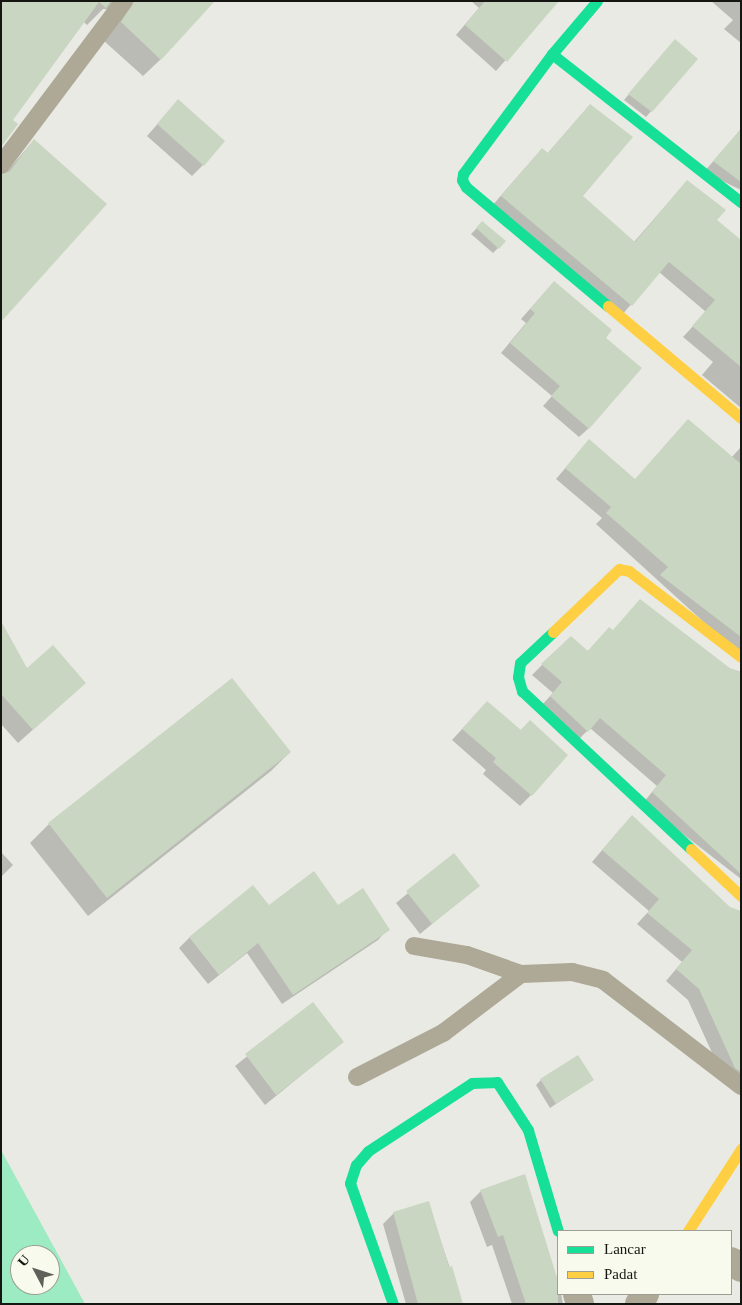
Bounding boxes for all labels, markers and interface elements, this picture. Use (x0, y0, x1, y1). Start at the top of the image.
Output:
legend (557, 1230, 732, 1295)
text: Lancar (604, 1241, 646, 1257)
north arrow (10, 1245, 60, 1295)
text: U (15, 1252, 33, 1269)
text: Padat (604, 1266, 637, 1282)

